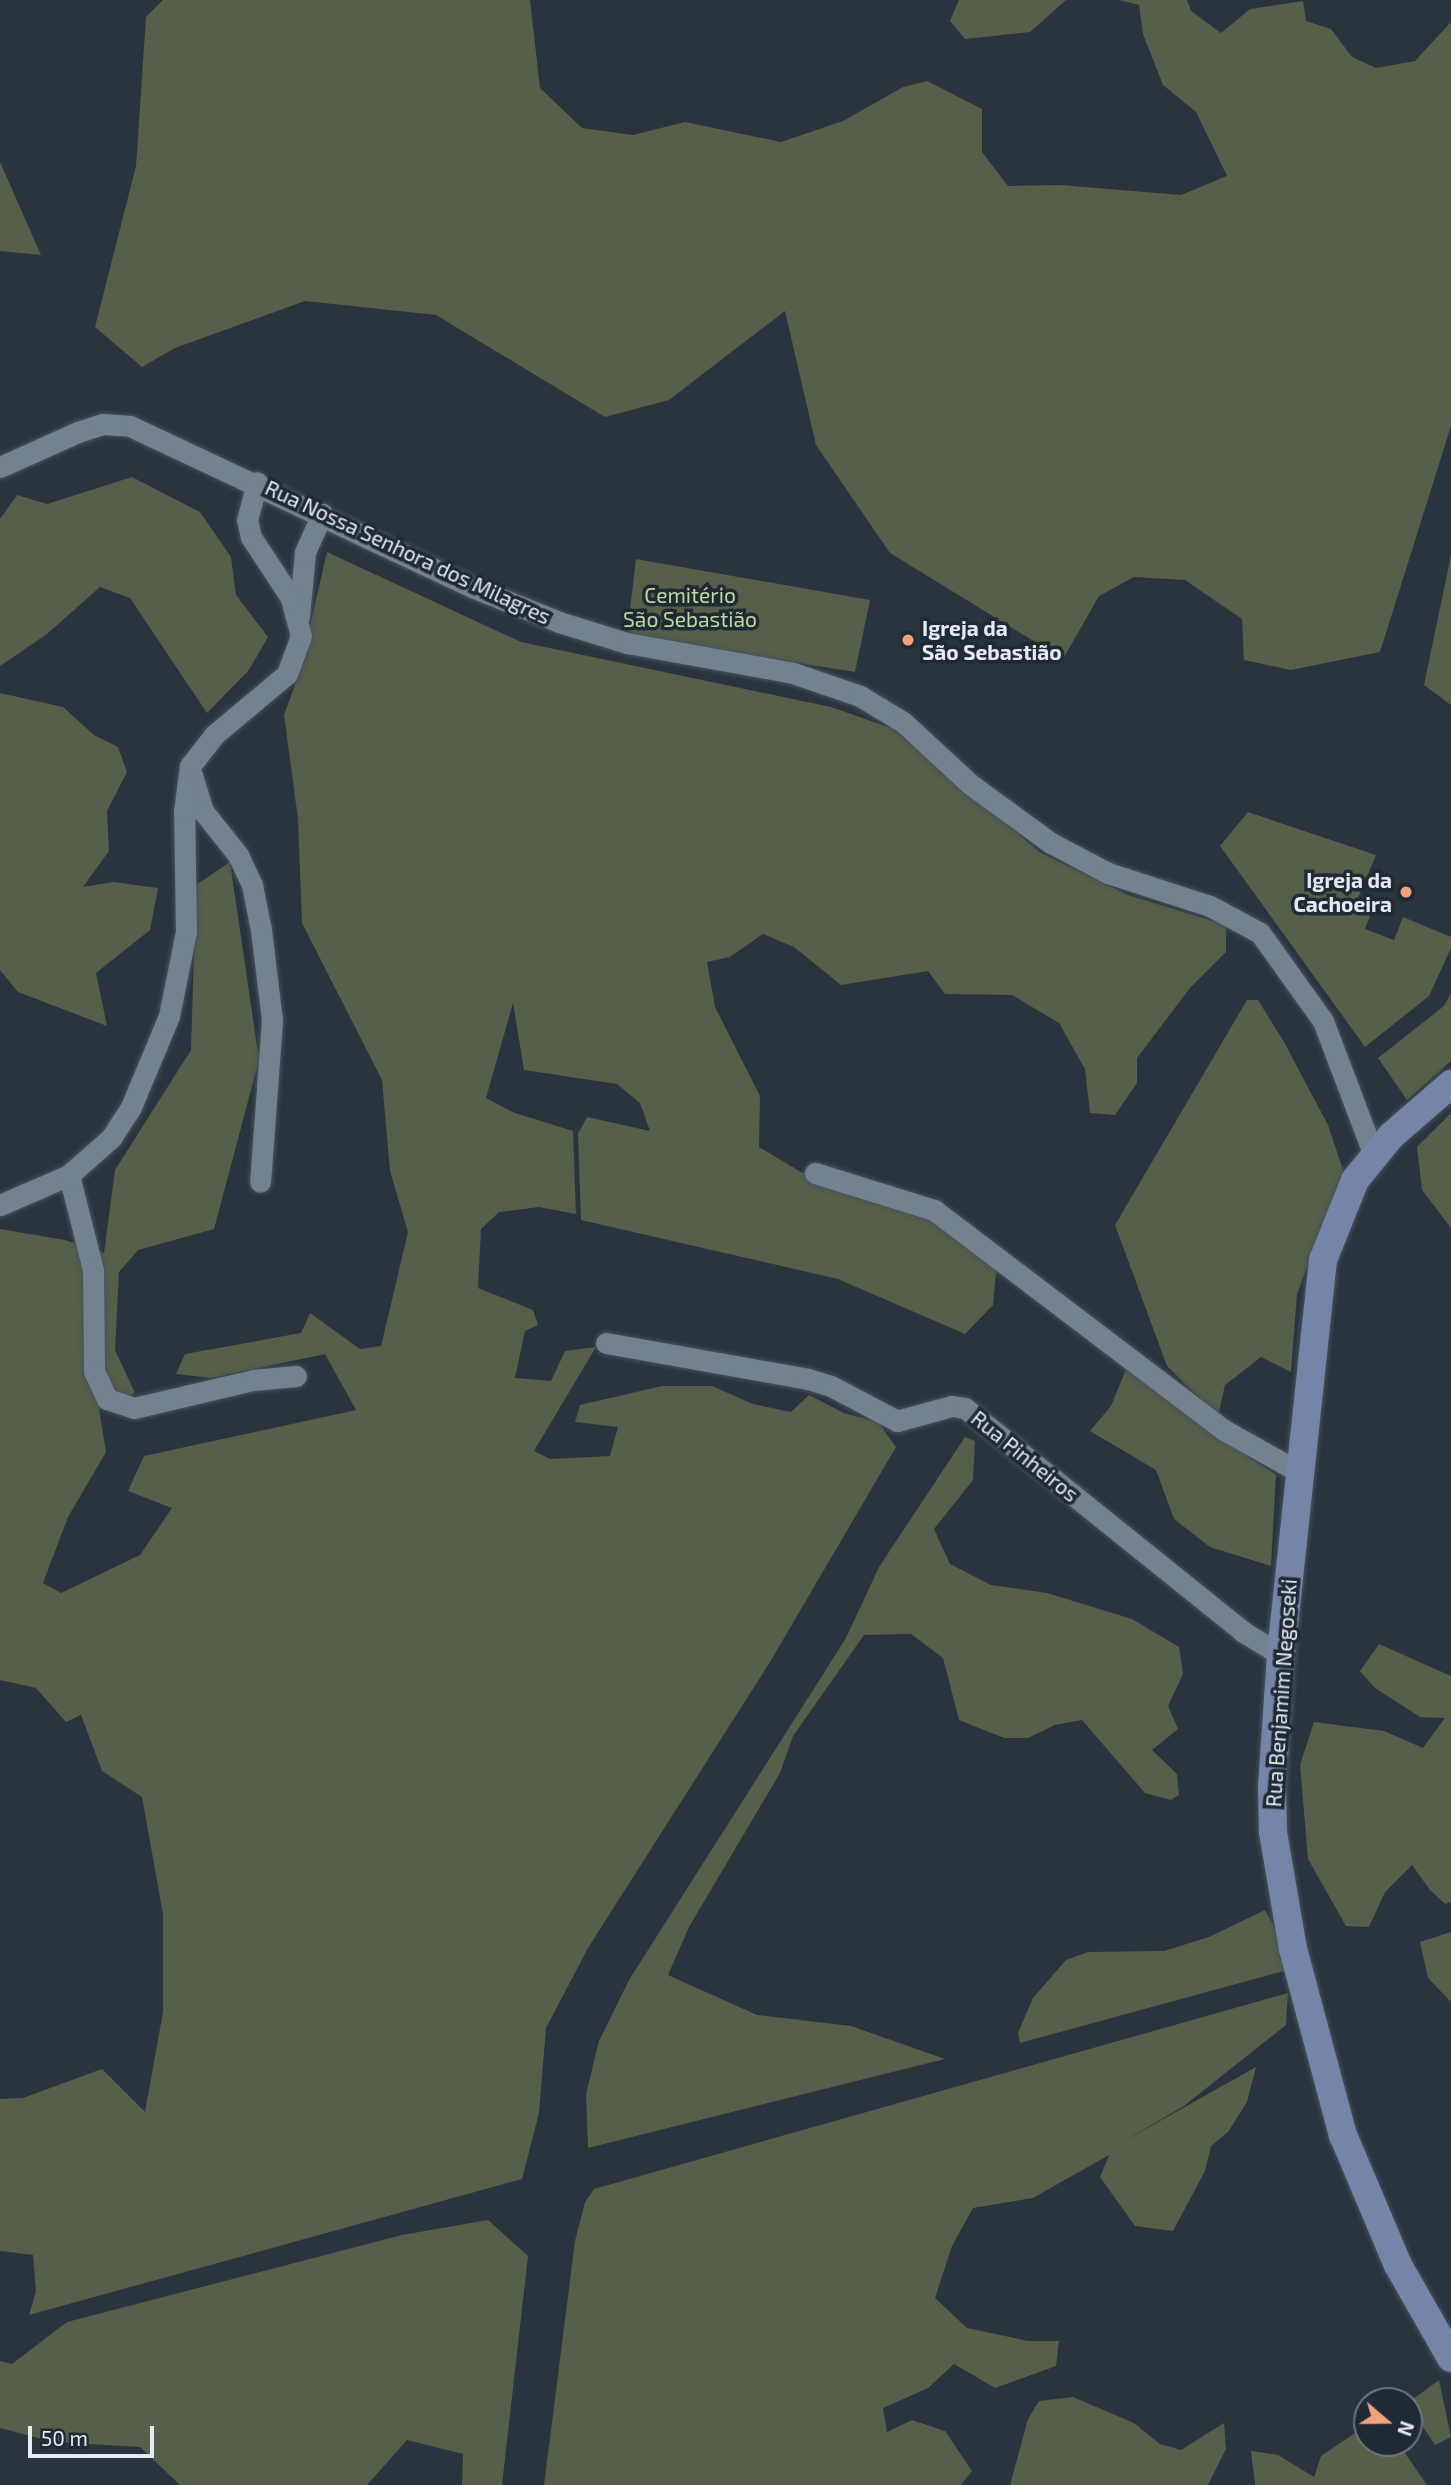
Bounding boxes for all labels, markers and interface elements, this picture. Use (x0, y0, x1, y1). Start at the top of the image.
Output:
street label: Rua Nossa Senhora dos Milagres (261, 475, 555, 629)
park label: Cemitério São Sebastião (623, 582, 757, 632)
place label: Igreja da São Sebastião (922, 615, 1062, 665)
marker: Igreja da São Sebastião (900, 632, 916, 648)
place label: Igreja da Cachoeira (1293, 867, 1392, 917)
marker: Igreja da Cachoeira (1398, 884, 1414, 900)
street label: Rua Pinheiros (966, 1405, 1084, 1507)
street label: Rua Benjamim Negoseki (1260, 1578, 1302, 1808)
north arrow (1353, 2387, 1423, 2457)
scale bar (32, 2412, 158, 2456)
text: N (1393, 2418, 1419, 2439)
text: 50 m (41, 2425, 88, 2450)

